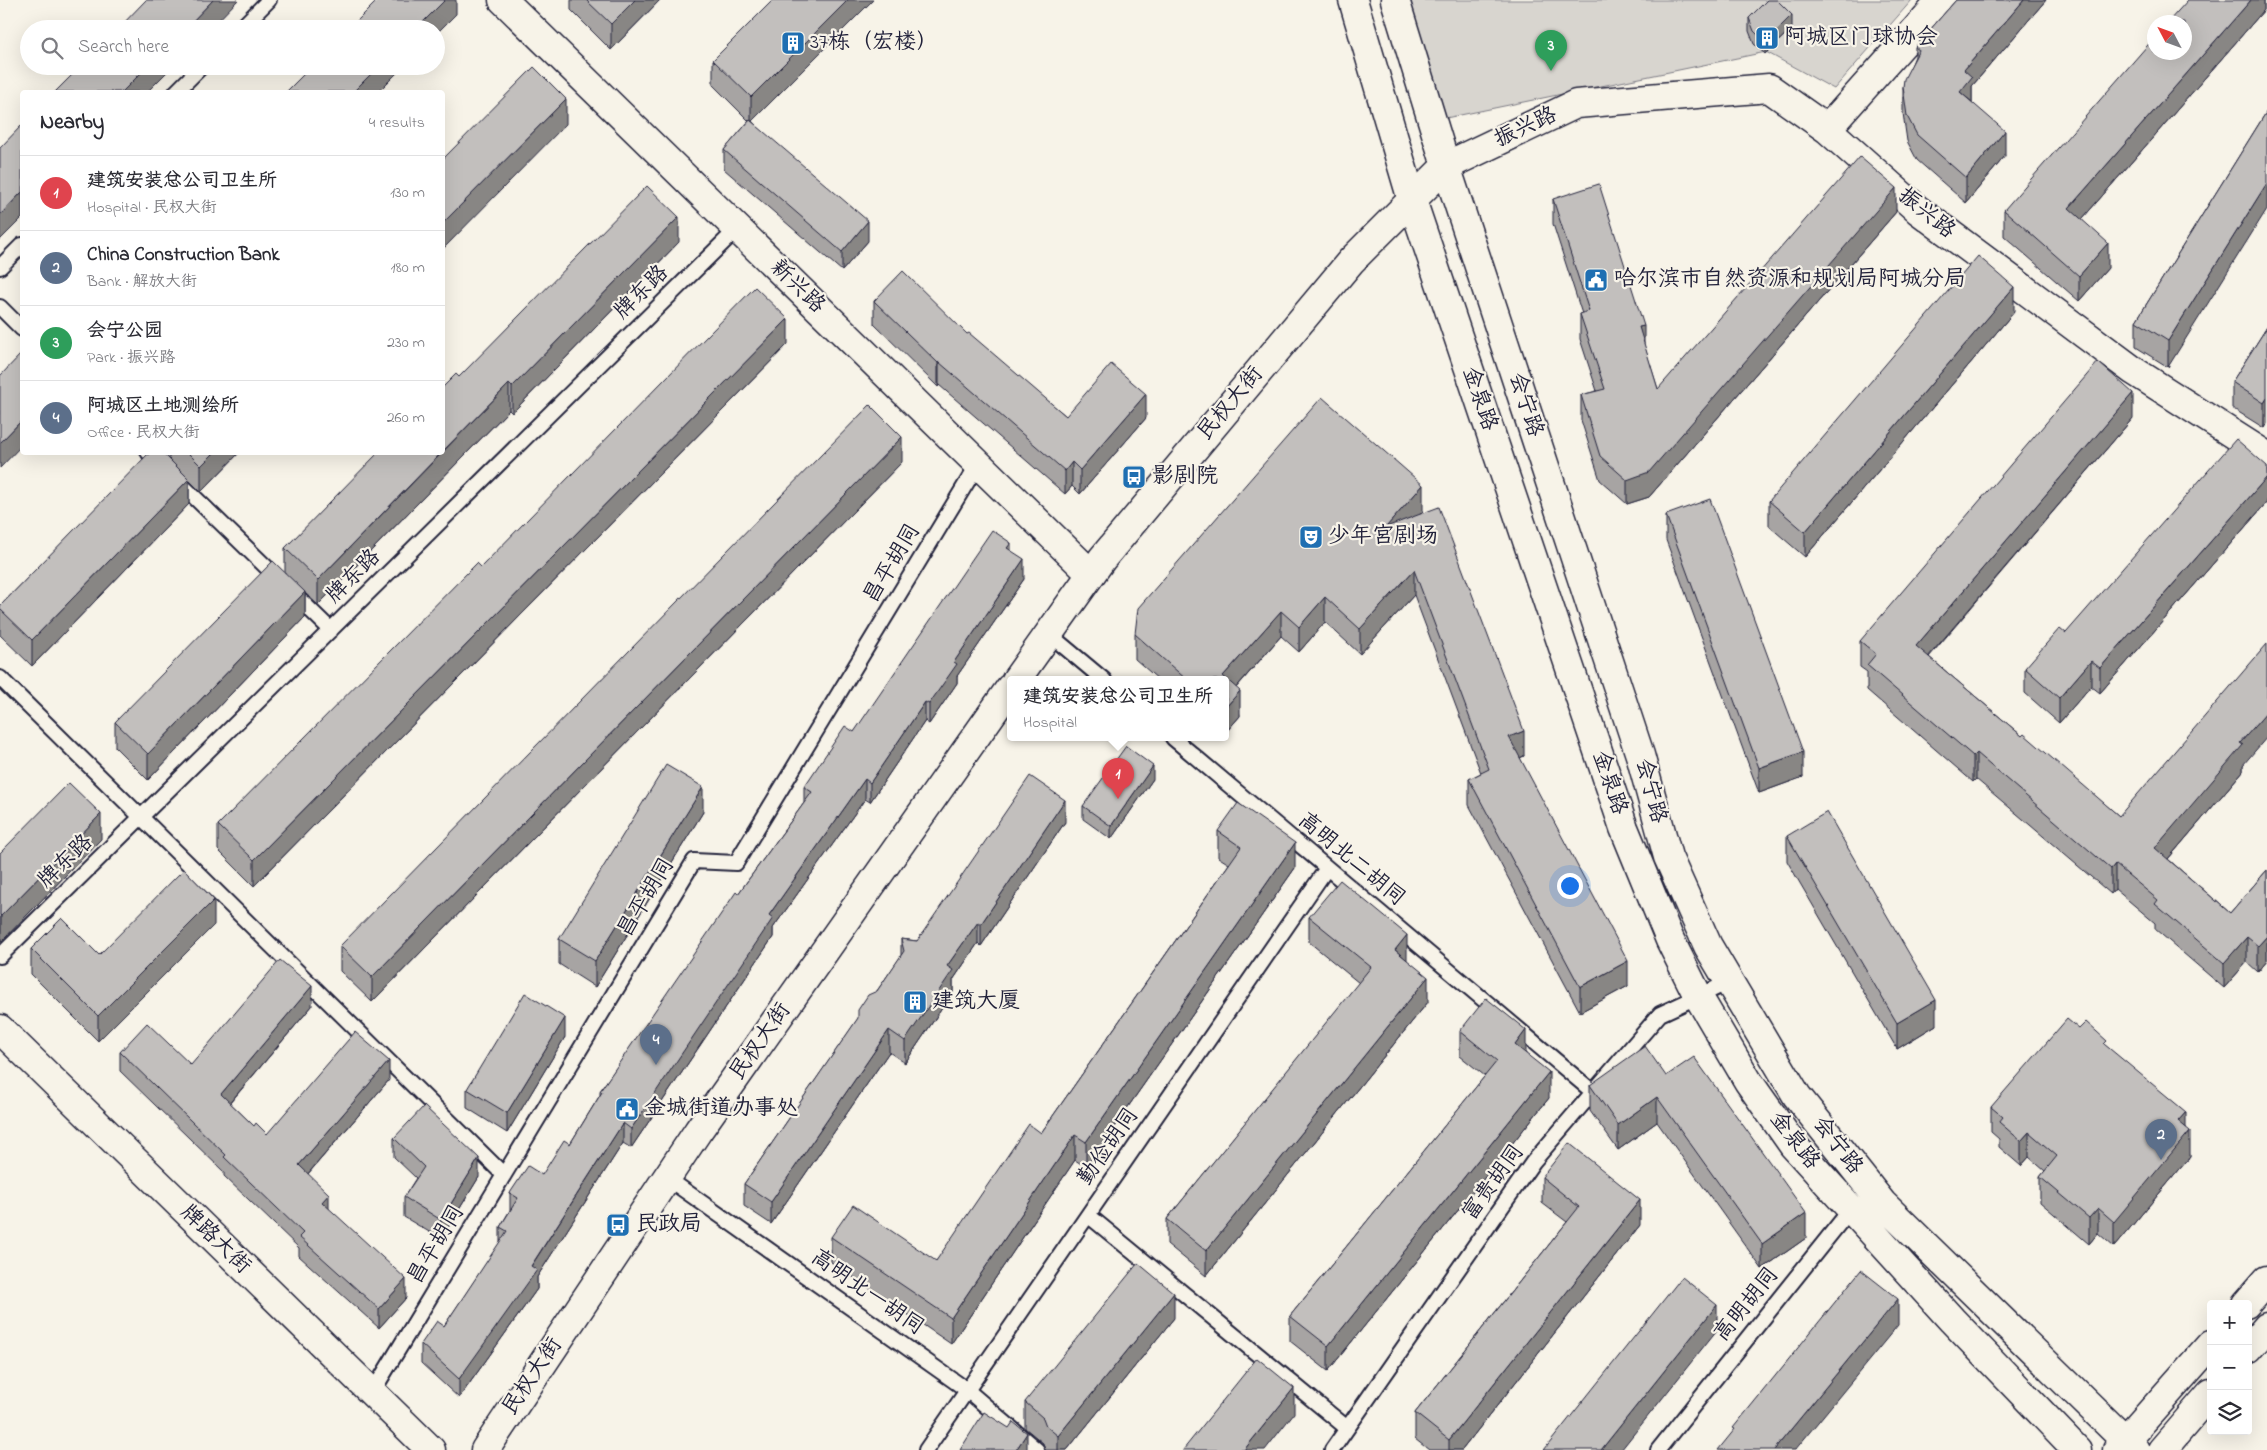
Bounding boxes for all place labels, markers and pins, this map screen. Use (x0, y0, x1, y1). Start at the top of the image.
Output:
place label: 阿城区门球协会 (1784, 22, 1938, 54)
building icon: 阿城区门球协会 (1754, 25, 1780, 51)
place label: 37栋（宏楼） (810, 27, 938, 59)
building icon: 37栋（宏楼） (780, 30, 806, 56)
pin: 3 (1535, 30, 1567, 71)
place label: 哈尔滨市自然资源和规划局阿城分局 (1614, 264, 1966, 296)
public building icon: 哈尔滨市自然资源和规划局阿城分局 (1583, 267, 1609, 293)
place label: 影剧院 (1152, 461, 1218, 493)
bus stop icon: 影剧院 (1121, 464, 1147, 490)
place label: 少年宫剧场 (1328, 521, 1438, 553)
theatre icon: 少年宫剧场 (1298, 524, 1324, 550)
pin: 1 (1102, 758, 1134, 799)
place label: 建筑大厦 (932, 986, 1020, 1018)
building icon: 建筑大厦 (902, 989, 928, 1015)
pin: 4 (640, 1024, 672, 1065)
place label: 金城街道办事处 (644, 1093, 798, 1125)
public building icon: 金城街道办事处 (614, 1096, 640, 1122)
pin: 2 (2145, 1119, 2177, 1160)
place label: 民政局 (636, 1209, 702, 1241)
bus stop icon: 民政局 (605, 1212, 631, 1238)

